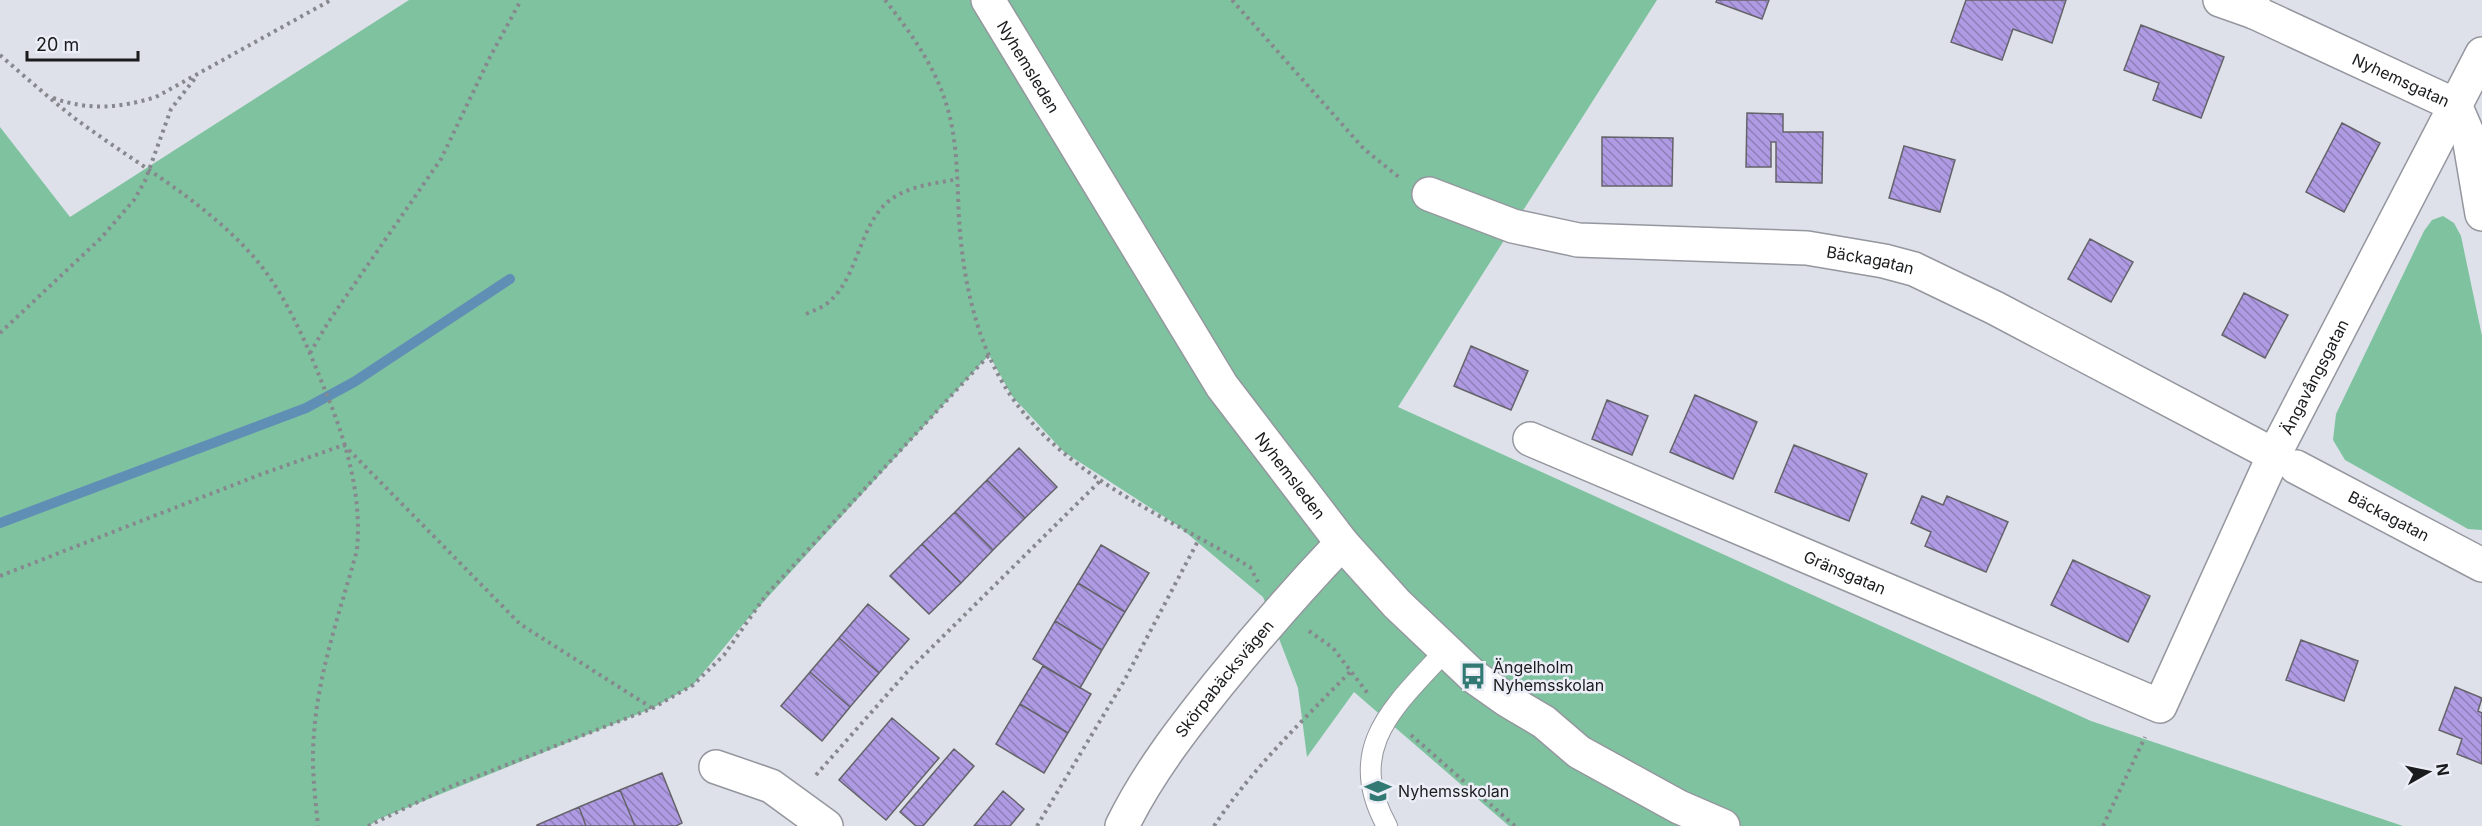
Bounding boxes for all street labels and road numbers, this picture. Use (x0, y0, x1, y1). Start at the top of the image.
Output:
street label: Nyhemsleden (993, 17, 1064, 116)
street label: Nyhemsgatan (2349, 49, 2453, 111)
street label: Bäckagatan (1825, 241, 1916, 279)
street label: Ängavångsgatan (2276, 316, 2353, 438)
street label: Nyhemsleden (1251, 428, 1330, 523)
street label: Bäckagatan (2345, 486, 2433, 546)
street label: Gränsgatan (1801, 546, 1889, 599)
street label: Skörpabäcksvägen (1171, 616, 1278, 741)

